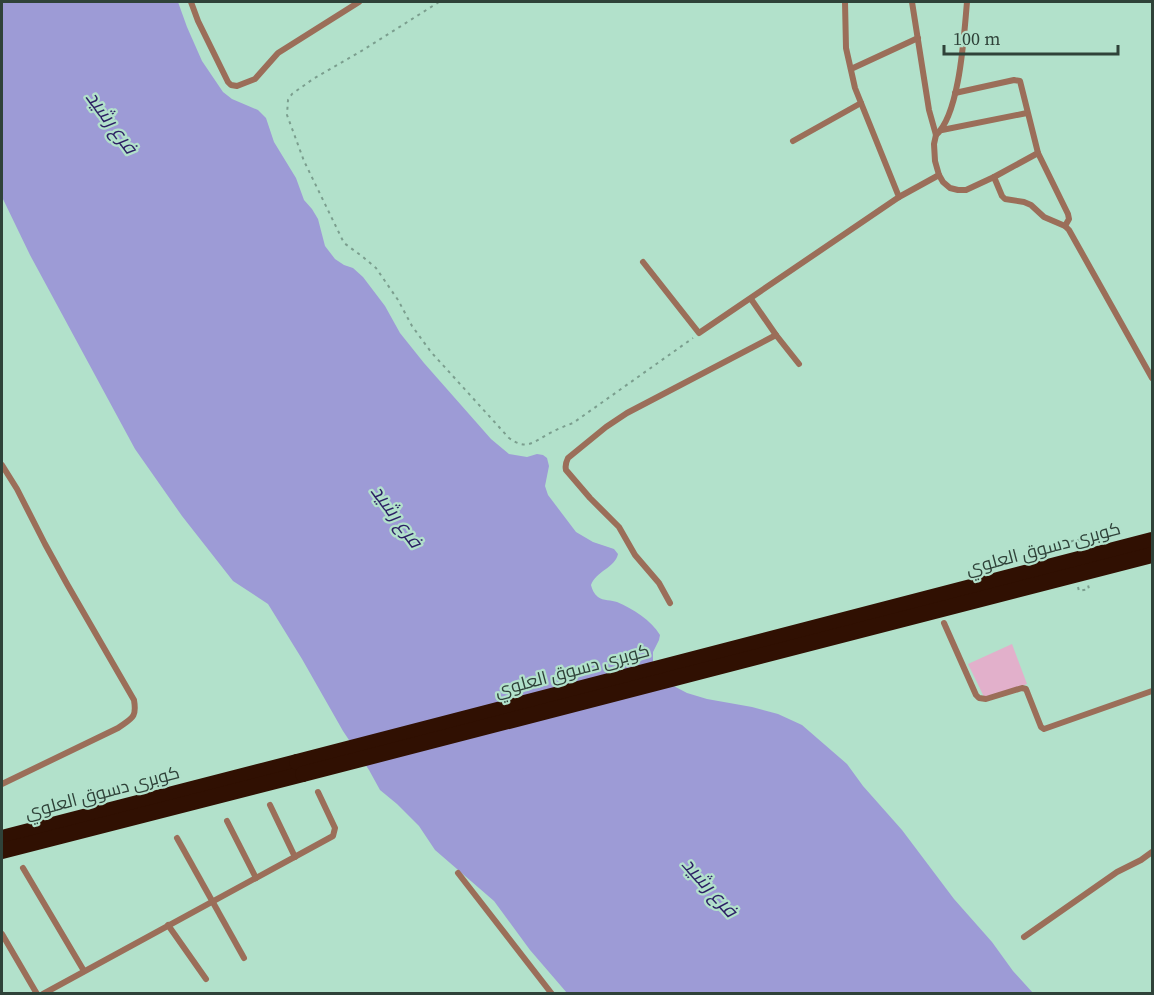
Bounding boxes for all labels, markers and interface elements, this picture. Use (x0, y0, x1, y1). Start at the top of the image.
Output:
scale bar (944, 18, 1118, 56)
text: 100 m (953, 26, 1000, 51)
water label: فرع رشيد (79, 85, 146, 161)
water label: فرع رشيد (364, 479, 431, 555)
street label: كوبرى دسوق العلوي (963, 515, 1124, 583)
street label: كوبرى دسوق العلوي (492, 637, 653, 705)
street label: كوبرى دسوق العلوي (22, 759, 183, 827)
water label: فرع رشيد (675, 851, 746, 925)

